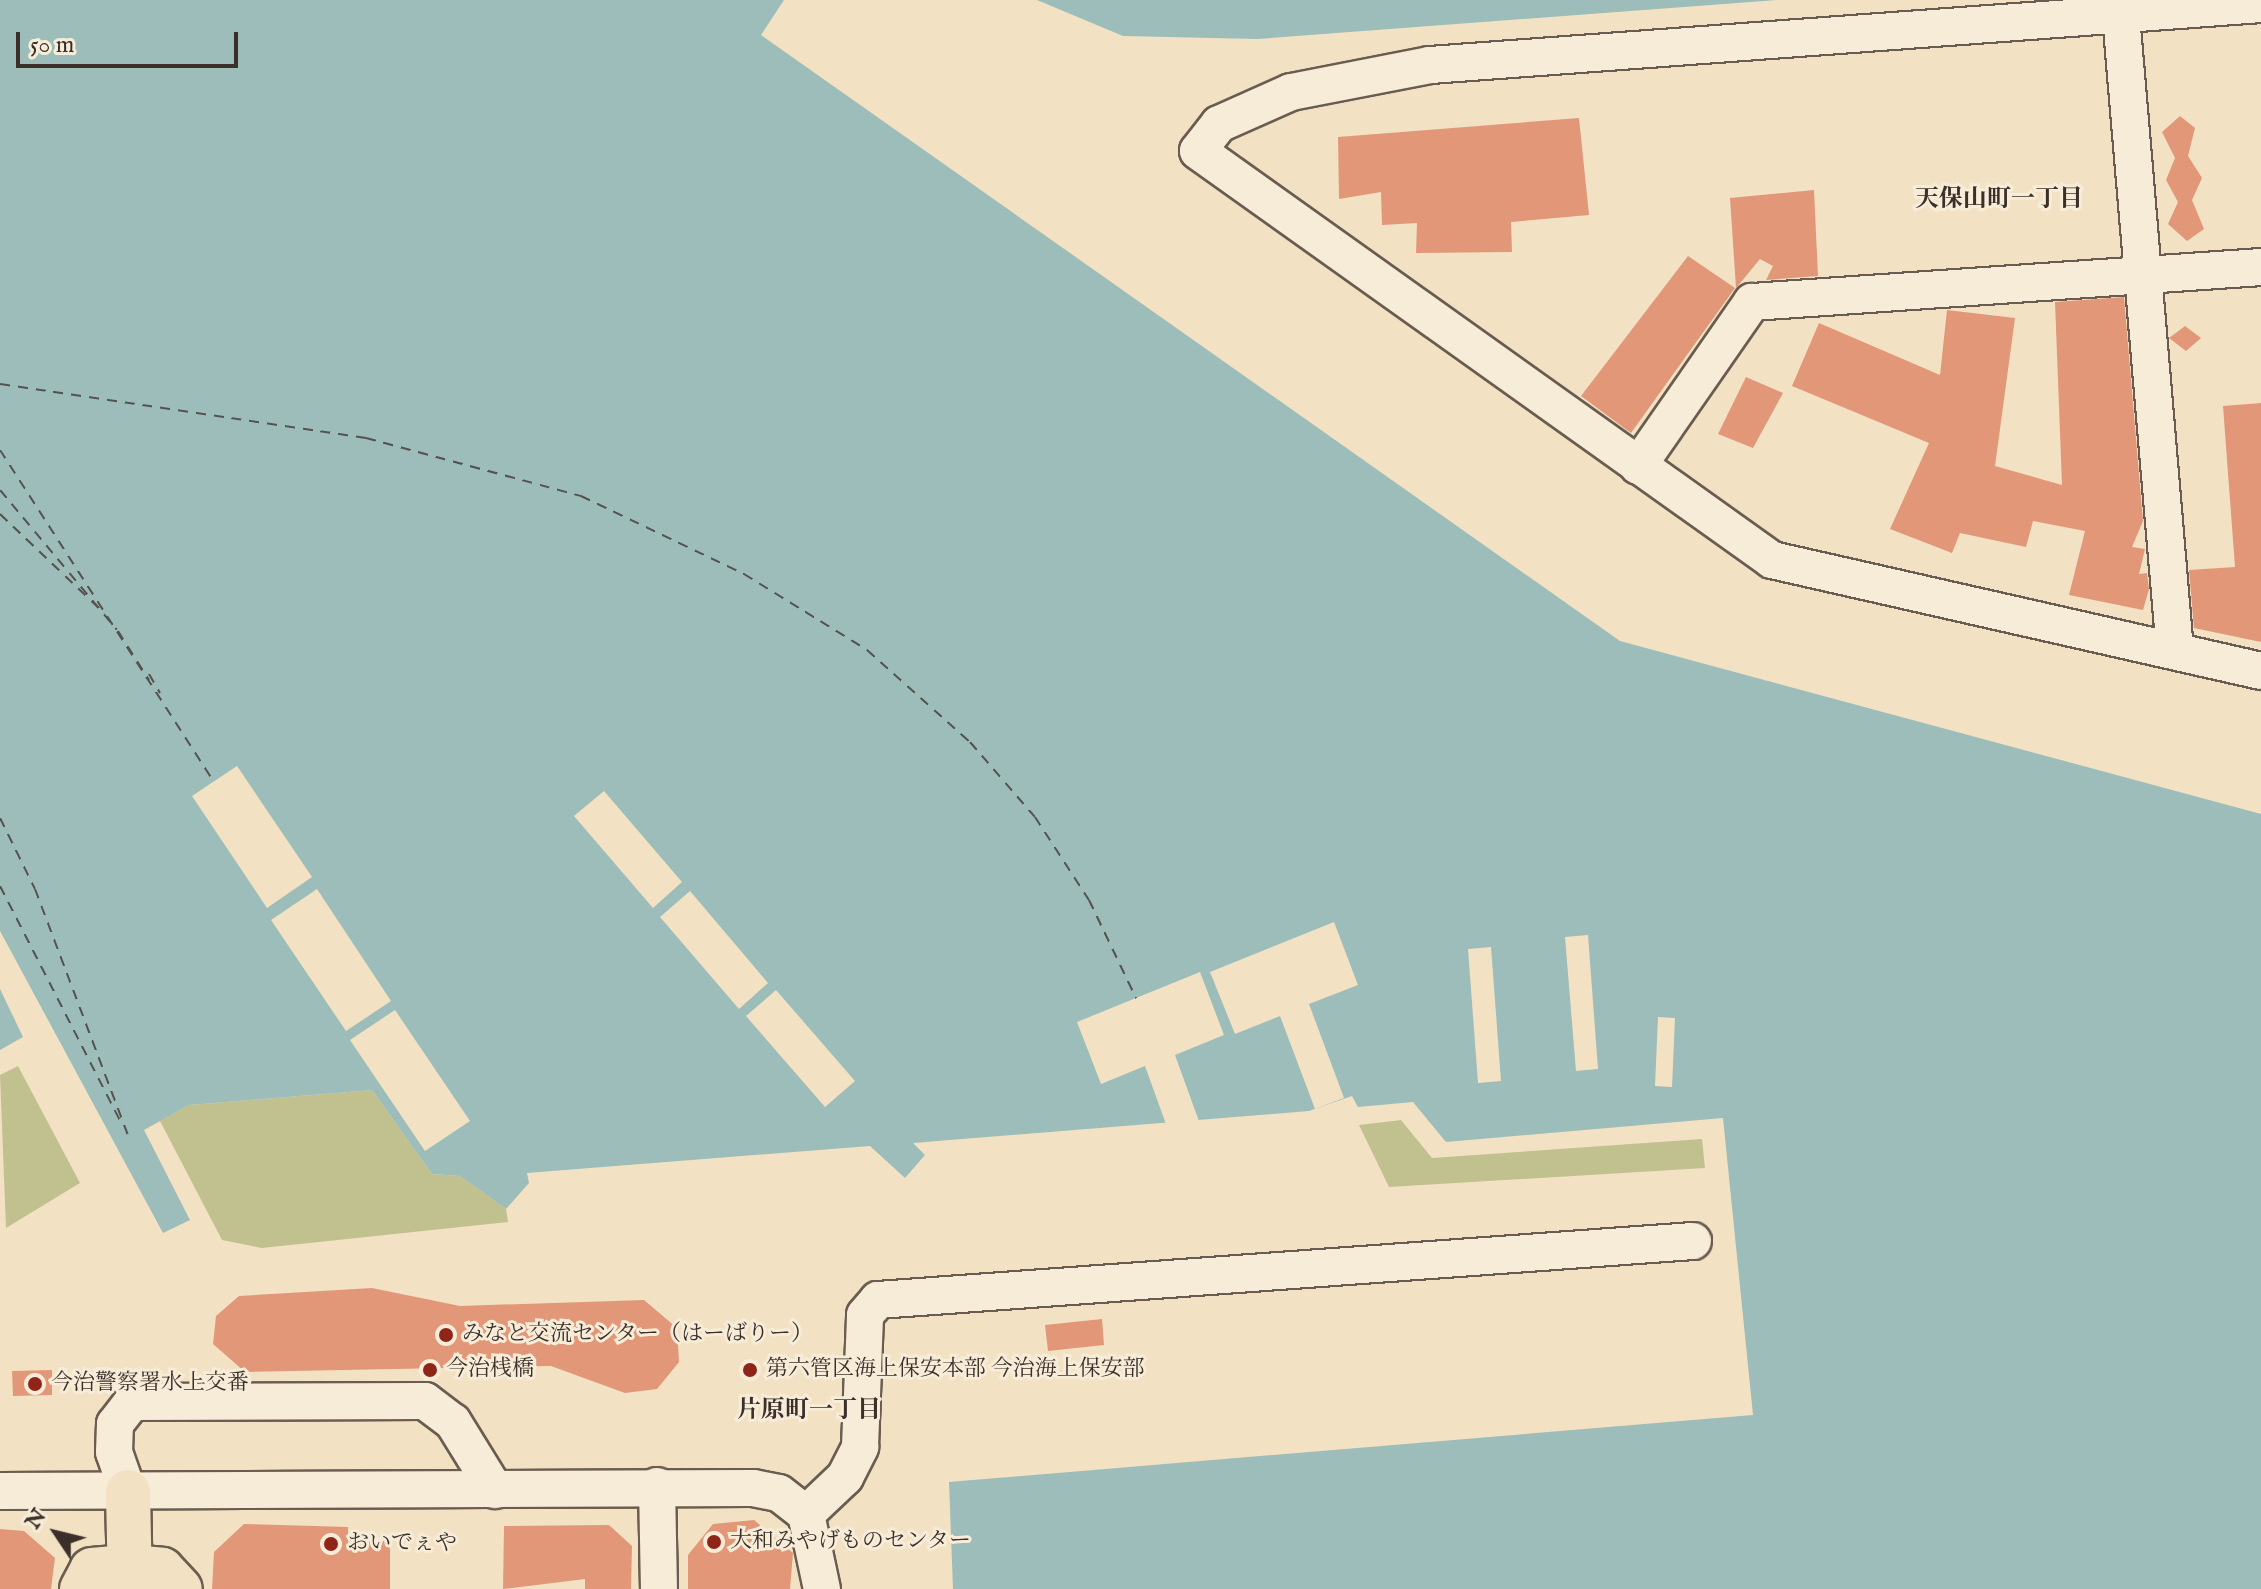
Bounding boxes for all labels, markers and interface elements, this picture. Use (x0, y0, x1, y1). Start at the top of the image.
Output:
scale bar (20, 16, 242, 66)
text: 50 m (30, 30, 74, 61)
district label: 天保山町一丁目 (1915, 186, 2083, 214)
place label: みなと交流センター（はーばりー） (462, 1322, 814, 1348)
marker: みなと交流センター（はーばりー） (437, 1326, 455, 1344)
place label: 今治桟橋 (446, 1357, 534, 1383)
place label: 第六管区海上保安本部 今治海上保安部 (766, 1357, 1145, 1383)
marker: 今治桟橋 (421, 1361, 439, 1379)
marker: 第六管区海上保安本部 今治海上保安部 (741, 1361, 759, 1379)
place label: 今治警察署水上交番 (51, 1371, 249, 1397)
marker: 今治警察署水上交番 (26, 1375, 44, 1393)
district label: 片原町一丁目 (737, 1397, 881, 1425)
north arrow (16, 1493, 96, 1573)
text: N (19, 1503, 53, 1535)
place label: 大和みやげものセンター (730, 1529, 972, 1555)
place label: おいでぇや (347, 1531, 457, 1557)
marker: 大和みやげものセンター (705, 1533, 723, 1551)
marker: おいでぇや (322, 1535, 340, 1553)

